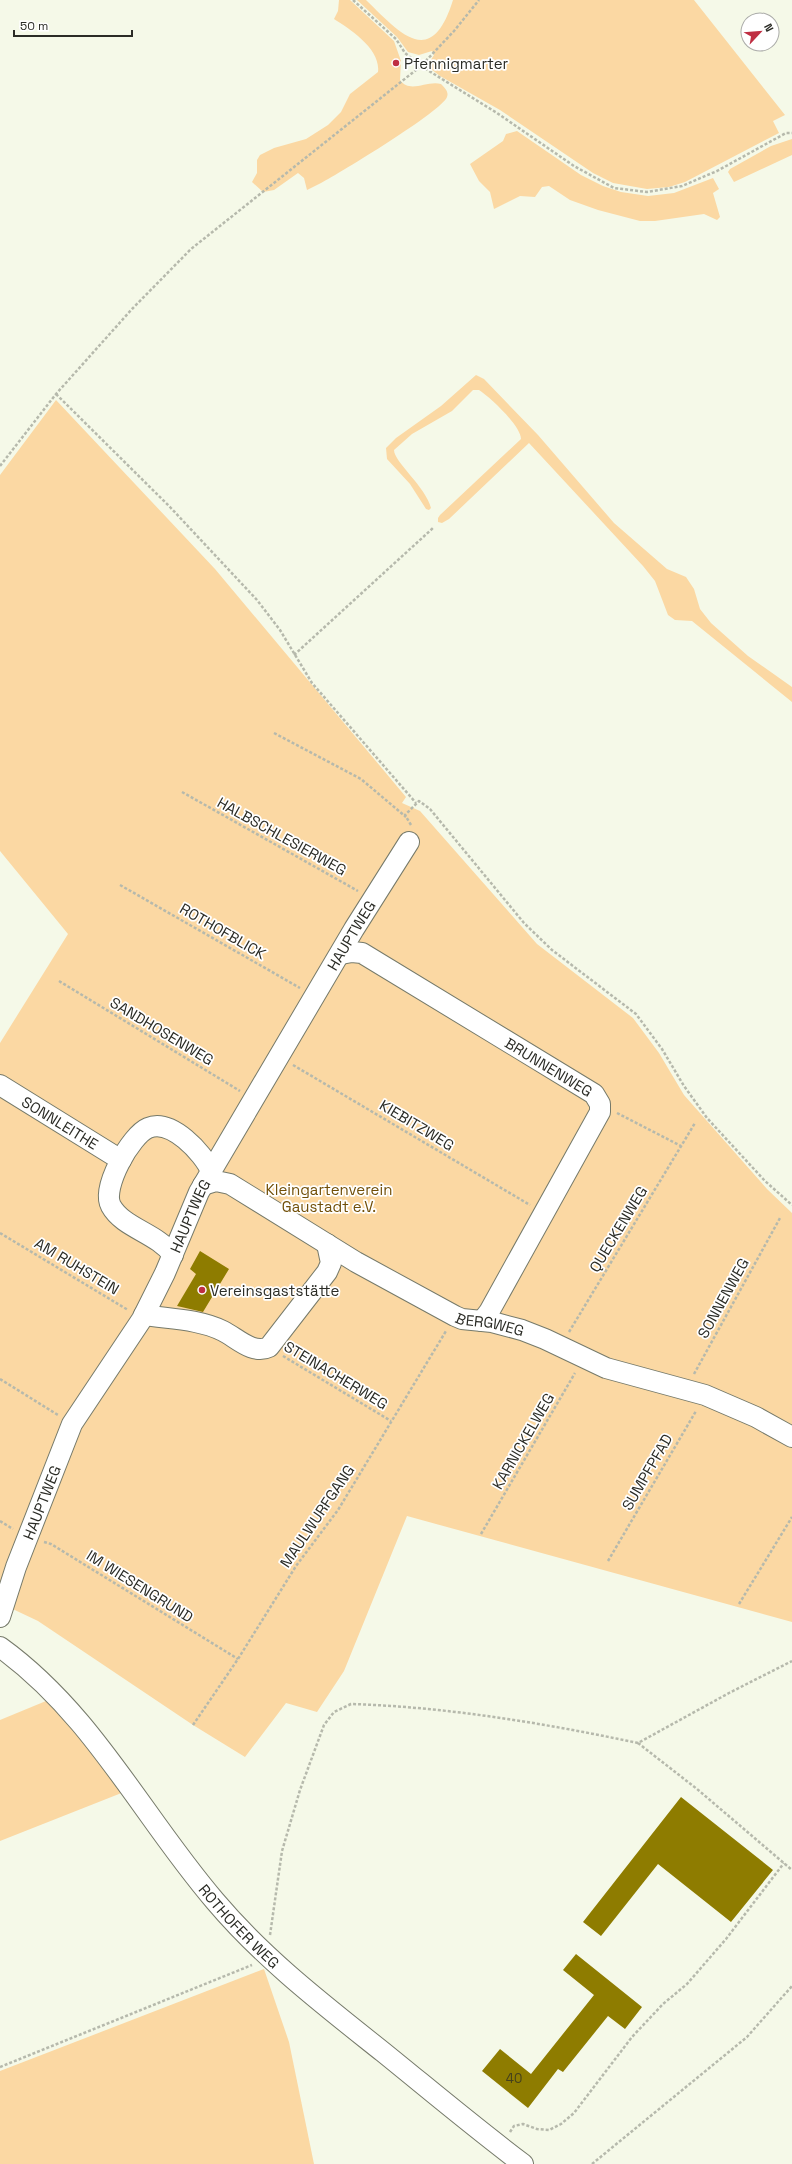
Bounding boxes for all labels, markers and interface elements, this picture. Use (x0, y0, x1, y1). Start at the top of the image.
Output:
scale bar (14, 12, 132, 38)
north arrow (740, 12, 780, 52)
text: 50 m (20, 18, 48, 34)
text: N (761, 21, 777, 34)
place label: Pfennigmarter (404, 54, 509, 73)
marker: Pfennigmarter (391, 58, 401, 68)
street label: HALBSCHLESIERWEG (214, 793, 350, 879)
street label: HAUPTWEG (322, 897, 379, 973)
street label: ROTHOFBLICK (177, 899, 269, 963)
street label: SANDHOSENWEG (107, 993, 217, 1069)
street label: BRUNNENWEG (502, 1033, 596, 1101)
street label: SONNLEITHE (19, 1092, 102, 1153)
street label: KIEBITZWEG (376, 1095, 458, 1155)
street label: HAUPTWEG (165, 1175, 214, 1255)
park label: Kleingartenverein Gaustadt e.V. (266, 1180, 392, 1216)
street label: QUECKENWEG (585, 1182, 651, 1276)
street label: AM RUHSTEIN (31, 1233, 123, 1299)
street label: SONNENWEG (693, 1254, 753, 1342)
place label: Vereinsgaststätte (210, 1281, 339, 1300)
marker: Vereinsgaststätte (197, 1285, 207, 1295)
street label: BERGWEG (453, 1308, 526, 1340)
street label: STEINACHERWEG (281, 1337, 391, 1413)
street label: KARNICKELWEG (488, 1389, 558, 1493)
street label: SUMPFPFAD (617, 1430, 677, 1514)
street label: MAULWURFGANG (276, 1461, 358, 1571)
street label: HAUPTWEG (18, 1462, 64, 1542)
street label: IM WIESENGRUND (83, 1545, 197, 1627)
street label: ROTHOFER WEG (195, 1880, 284, 1972)
house number: 40 (506, 2070, 522, 2087)

